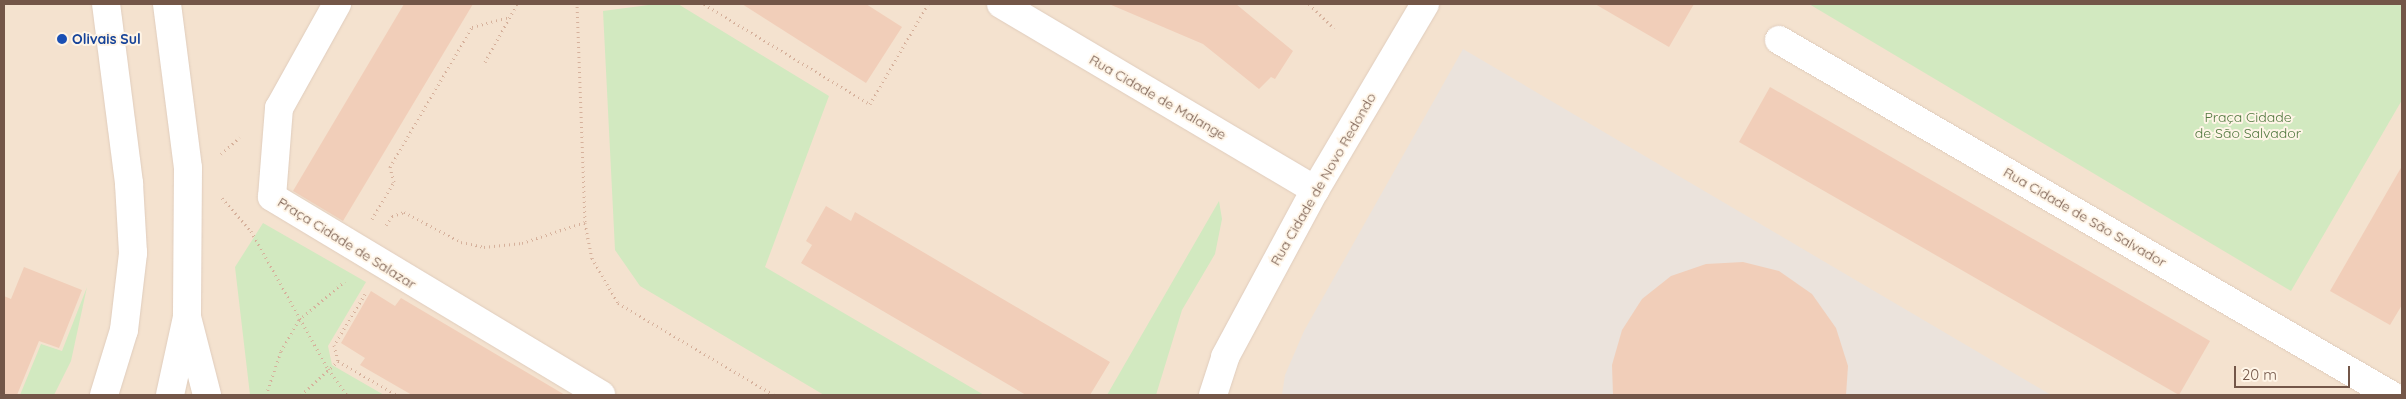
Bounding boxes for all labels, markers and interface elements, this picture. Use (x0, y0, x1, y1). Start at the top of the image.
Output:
place label: Olivais Sul (72, 31, 141, 47)
marker: Olivais Sul (56, 33, 68, 45)
street label: Rua Cidade de Malange (1087, 51, 1229, 143)
street label: Rua Cidade de Novo Redondo (1267, 90, 1379, 268)
park label: Praça Cidade de São Salvador (2195, 109, 2301, 142)
street label: Rua Cidade de São Salvador (2001, 163, 2169, 271)
street label: Praça Cidade de Salazar (275, 194, 419, 292)
scale bar (2236, 356, 2352, 388)
text: 20 m (2242, 365, 2277, 384)

